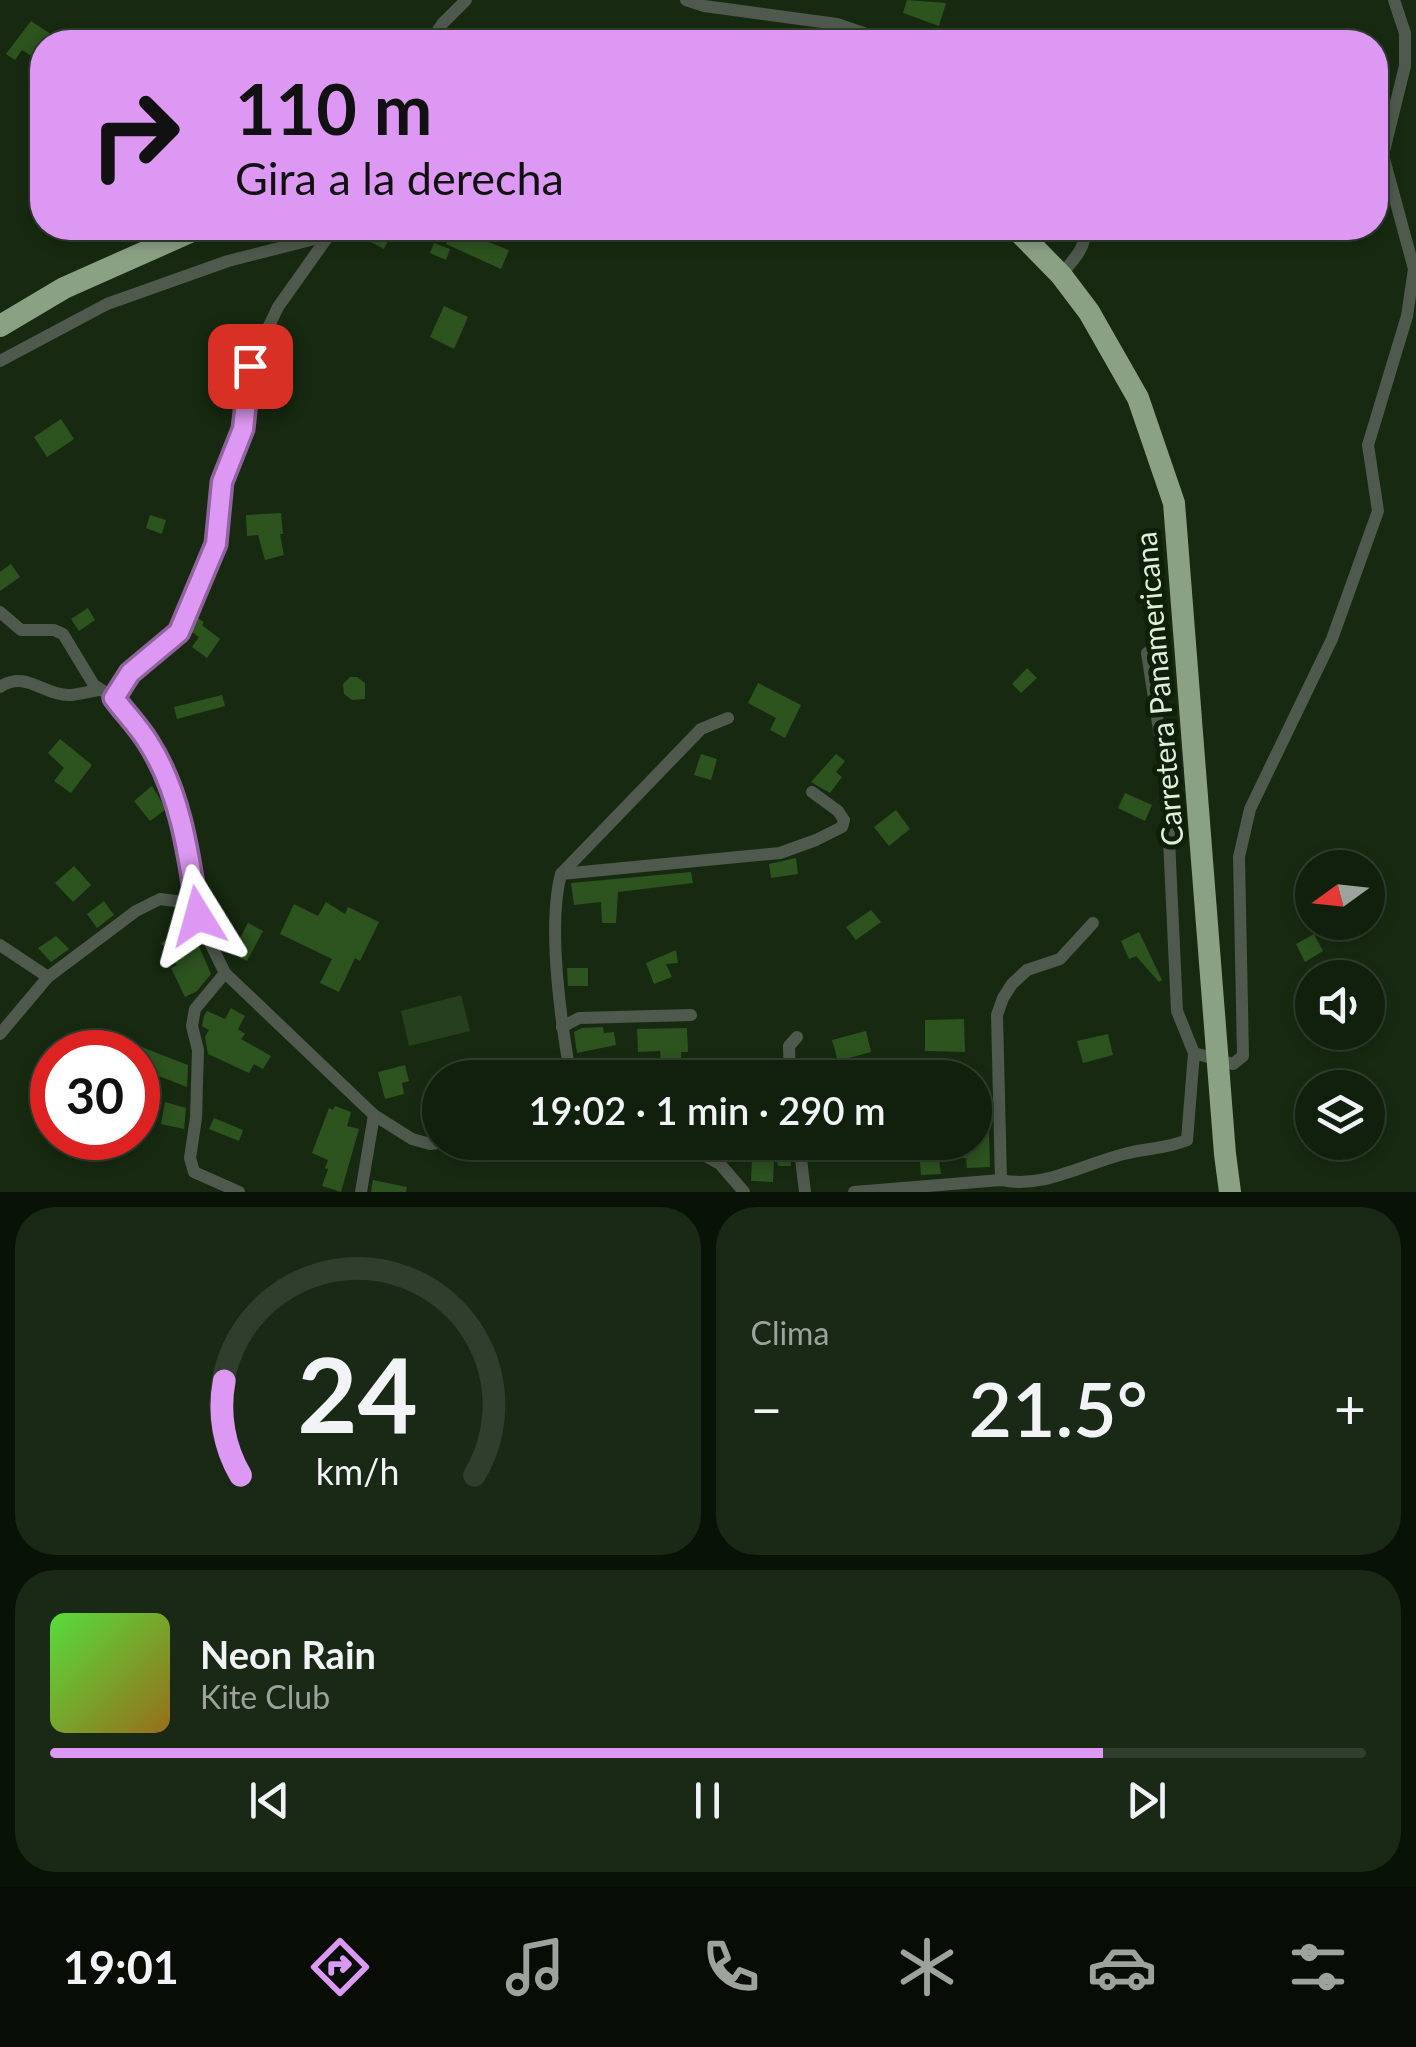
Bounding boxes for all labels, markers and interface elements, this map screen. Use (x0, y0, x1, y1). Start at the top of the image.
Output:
text: 110 m (235, 66, 432, 150)
icon: right (70, 70, 200, 200)
text: Gira a la derecha (235, 151, 564, 205)
pin (208, 324, 293, 409)
icon: arrive (223, 339, 278, 394)
street label: Carretera Panamericana (1126, 530, 1190, 848)
north arrow (1295, 850, 1385, 940)
map controls (1295, 850, 1385, 1160)
position arrow (146, 864, 250, 968)
button: sound (1295, 960, 1385, 1050)
speed limit sign: 30 (30, 1030, 160, 1160)
button: layers (1295, 1070, 1385, 1160)
text: 19:02 · 1 min · 290 m (529, 1087, 885, 1133)
text: Clima (751, 1313, 829, 1352)
text: 24 (297, 1330, 418, 1455)
text: 21.5° (969, 1363, 1148, 1453)
text: − (751, 1375, 782, 1441)
text: + (1334, 1375, 1366, 1441)
text: km/h (316, 1450, 400, 1493)
text: Neon Rain (200, 1631, 376, 1677)
text: Kite Club (200, 1677, 330, 1716)
icon: previous (242, 1773, 297, 1828)
icon: pause (680, 1773, 735, 1828)
icon: next (1119, 1773, 1174, 1828)
icon: directions (305, 1932, 375, 2002)
icon: music (500, 1932, 570, 2002)
icon: phone (696, 1932, 766, 2002)
icon: climate (892, 1932, 962, 2002)
icon: car (1087, 1932, 1157, 2002)
icon: filters (1283, 1932, 1353, 2002)
text: 19:01 (63, 1940, 179, 1994)

